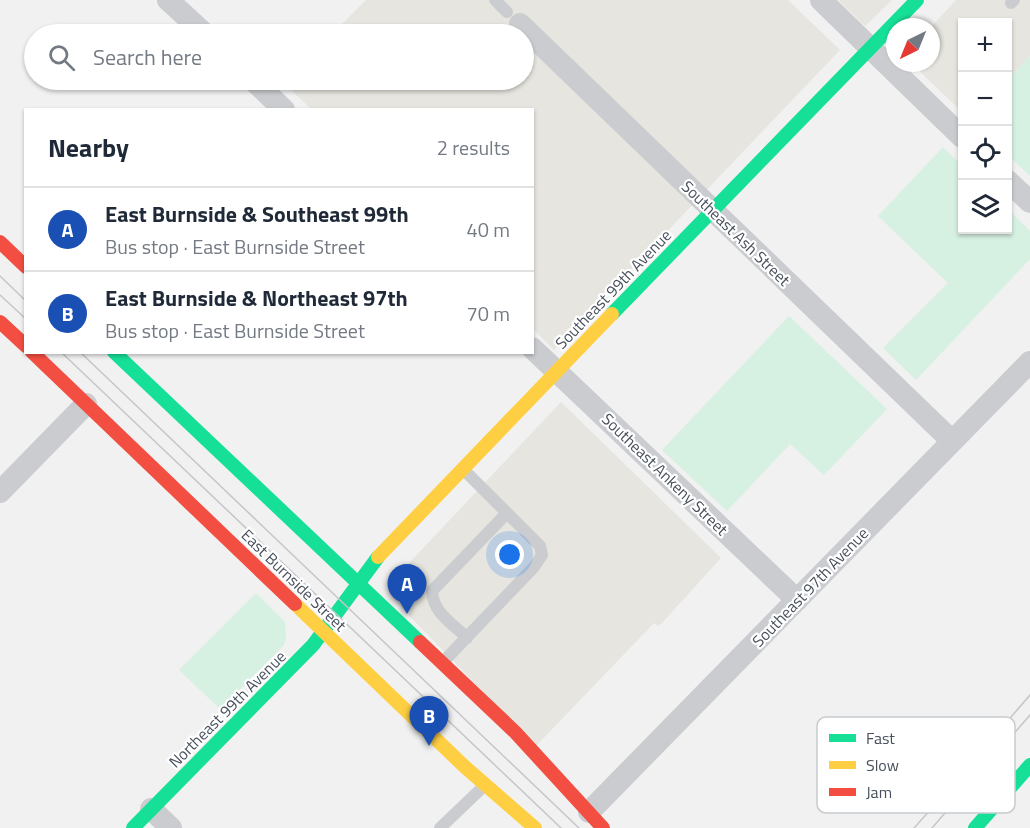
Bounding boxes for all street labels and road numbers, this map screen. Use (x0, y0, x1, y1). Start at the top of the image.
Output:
street label: Southeast Ash Street (676, 175, 796, 292)
street label: Southeast 99th Avenue (549, 224, 677, 354)
street label: Southeast Ankeny Street (597, 407, 734, 541)
street label: Southeast 97th Avenue (746, 522, 874, 652)
street label: East Burnside Street (236, 523, 352, 637)
street label: Northeast 99th Avenue (163, 645, 291, 773)

